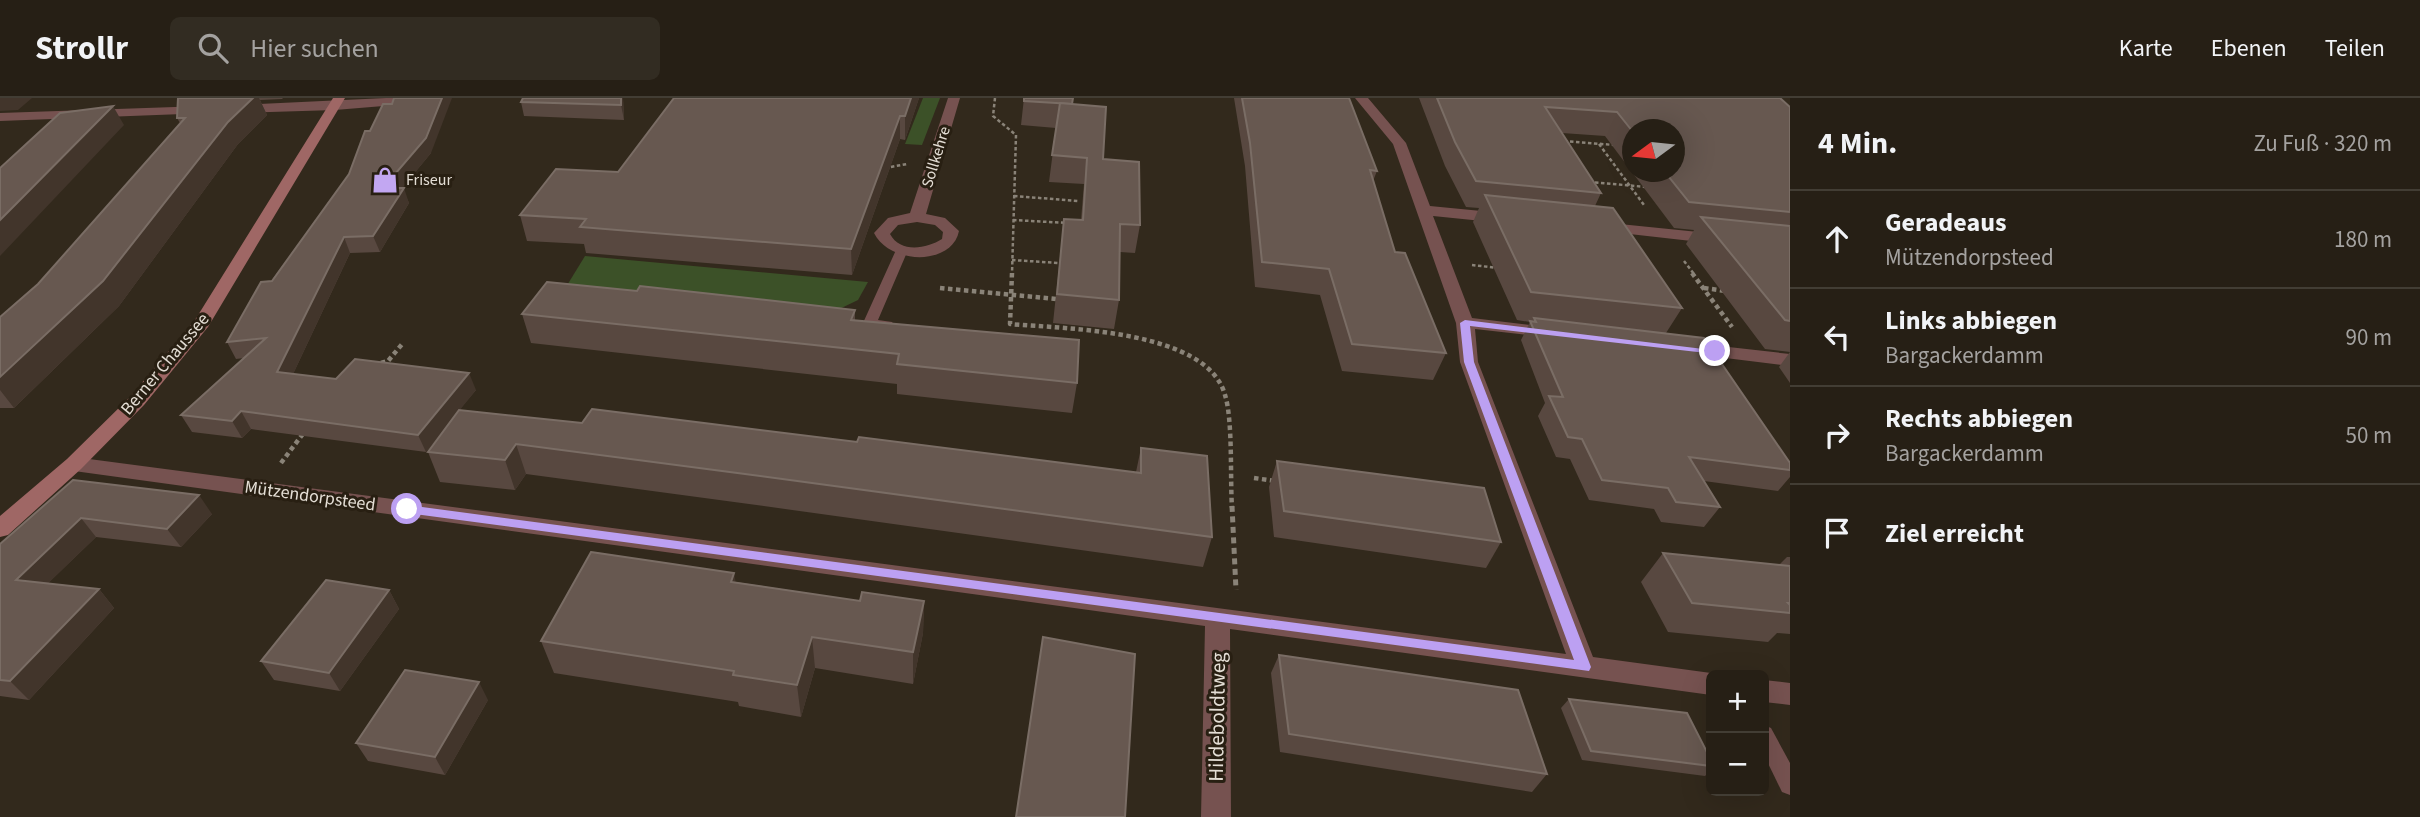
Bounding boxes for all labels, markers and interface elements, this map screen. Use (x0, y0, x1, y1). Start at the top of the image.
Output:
search box (170, 17, 660, 80)
text: Strollr (35, 25, 128, 72)
icon: search (194, 29, 232, 67)
text: Hier suchen (250, 30, 379, 67)
text: Karte (2119, 31, 2173, 66)
text: Ebenen (2211, 31, 2287, 66)
text: Teilen (2325, 31, 2385, 66)
north arrow (1622, 119, 1685, 182)
text: 4 Min. (1818, 122, 1897, 165)
street label: Sollkehre (916, 124, 956, 190)
text: Zu Fuß · 320 m (2253, 127, 2392, 160)
shop icon: Friseur (370, 165, 400, 195)
place label: Friseur (406, 169, 452, 191)
text: Geradeaus (1885, 204, 2006, 241)
icon: ahead (1818, 220, 1856, 258)
text: 180 m (2334, 223, 2392, 256)
text: Mützendorpsteed (1885, 241, 2054, 274)
text: Links abbiegen (1885, 302, 2057, 339)
street label: Berner Chaussee (115, 308, 215, 420)
icon: left (1818, 318, 1856, 356)
text: 90 m (2345, 321, 2392, 354)
route end (1699, 335, 1730, 366)
text: Bargackerdamm (1885, 339, 2044, 372)
text: Rechts abbiegen (1885, 400, 2073, 437)
icon: right (1818, 416, 1856, 454)
text: 50 m (2345, 419, 2392, 452)
text: Bargackerdamm (1885, 437, 2044, 470)
street label: Mützendorpsteed (243, 474, 377, 518)
route start (391, 493, 422, 524)
icon: arrive (1818, 514, 1856, 552)
text: Ziel erreicht (1885, 515, 2024, 552)
street label: Hildeboldtweg (1201, 652, 1233, 782)
map controls (1706, 670, 1769, 796)
button: + (1706, 670, 1769, 733)
button: − (1706, 733, 1769, 796)

